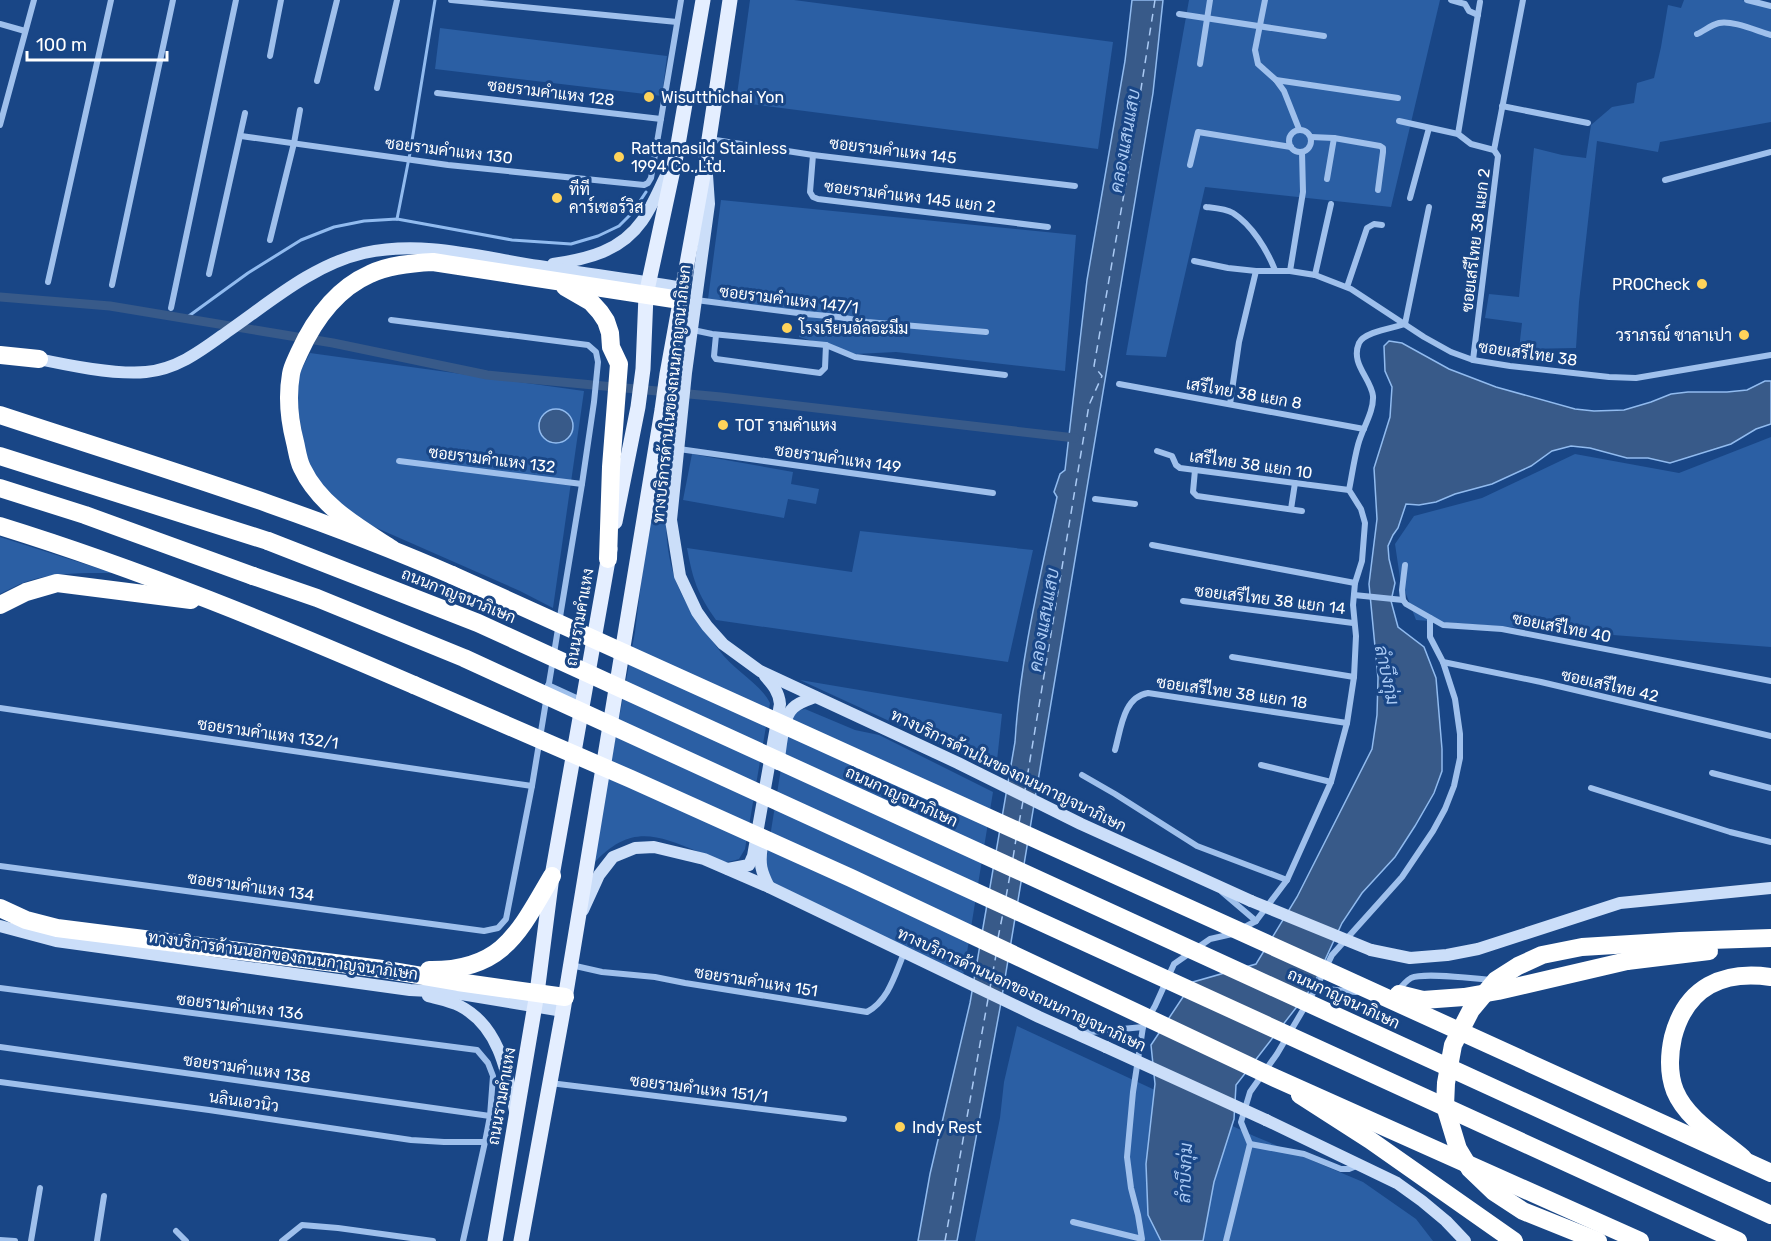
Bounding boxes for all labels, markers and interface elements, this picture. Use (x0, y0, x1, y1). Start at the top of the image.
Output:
scale bar (27, 24, 166, 62)
text: 100 m (36, 34, 87, 56)
street label: ซอยรามคำแหง 128 (486, 75, 616, 110)
water label: คลองแสนแสบ (1105, 87, 1145, 195)
place label: Wisutthichai Yon (661, 88, 784, 107)
marker: Wisutthichai Yon (642, 90, 656, 104)
street label: ซอยรามคำแหง 130 (384, 133, 514, 168)
street label: ซอยรามคำแหง 145 (828, 133, 958, 168)
place label: Rattanasild Stainless 1994 Co.,Ltd. (631, 139, 787, 176)
marker: Rattanasild Stainless 1994 Co.,Ltd. (612, 150, 626, 164)
street label: ซอยเสรีไทย 38 แยก 2 (1455, 167, 1494, 313)
street label: ซอยรามคำแหง 145 แยก 2 (823, 177, 997, 216)
place label: ทีที คาร์เซอร์วิส (569, 178, 644, 217)
marker: ทีที คาร์เซอร์วิส (550, 191, 564, 205)
street label: ทางบริการด้านในของถนนกาญจนาภิเษก (646, 264, 695, 524)
place label: PROCheck (1612, 275, 1691, 294)
marker: PROCheck (1695, 277, 1709, 291)
street label: ซอยรามคำแหง 147/1 (718, 282, 860, 317)
place label: โรงเรียนอัลอะมีม (798, 317, 908, 338)
marker: โรงเรียนอัลอะมีม (780, 321, 794, 335)
place label: วราภรณ์ ซาลาเปา (1616, 323, 1732, 345)
marker: วราภรณ์ ซาลาเปา (1737, 328, 1751, 342)
street label: ซอยเสรีไทย 38 (1477, 335, 1579, 370)
street label: เสรีไทย 38 แยก 8 (1185, 372, 1304, 413)
place label: TOT รามคำแหง (735, 416, 837, 435)
marker: TOT รามคำแหง (716, 418, 730, 432)
street label: ซอยรามคำแหง 149 (773, 440, 903, 477)
street label: ซอยรามคำแหง 132 (427, 442, 556, 477)
street label: เสรีไทย 38 แยก 10 (1188, 444, 1314, 483)
street label: ถนนกาญจนาภิเษก (399, 564, 519, 627)
water label: คลองแสนแสบ (1024, 566, 1064, 674)
street label: ถนนรามคำแหง (562, 567, 597, 668)
street label: ซอยเสรีไทย 38 แยก 14 (1193, 579, 1347, 618)
street label: ซอยเสรีไทย 40 (1511, 607, 1613, 646)
water label: ลำบึงกุ่ม (1369, 643, 1405, 707)
street label: ซอยเสรีไทย 42 (1559, 663, 1661, 706)
street label: ซอยเสรีไทย 38 แยก 18 (1155, 670, 1309, 713)
street label: ทางบริการด้านในของถนนกาญจนาภิเษก (888, 704, 1130, 836)
street label: ซอยรามคำแหง 132/1 (196, 714, 340, 753)
street label: ถนนกาญจนาภิเษก (843, 762, 961, 830)
street label: ซอยรามคำแหง 134 (186, 868, 316, 905)
street label: ทางบริการด้านนอกของถนนกาญจนาภิเษก (894, 922, 1150, 1056)
street label: ทางบริการด้านนอกของถนนกาญจนาภิเษก (147, 926, 419, 984)
street label: ซอยรามคำแหง 151 (693, 962, 819, 1001)
street label: ถนนกาญจนาภิเษก (1285, 964, 1403, 1033)
street label: ซอยรามคำแหง 136 (175, 989, 305, 1024)
street label: ถนนรามคำแหง (484, 1046, 519, 1147)
street label: ซอยรามคำแหง 138 (182, 1050, 312, 1087)
street label: ซอยรามคำแหง 151/1 (629, 1071, 769, 1106)
street label: นลินเอวนิว (208, 1087, 280, 1116)
place label: Indy Rest (912, 1118, 982, 1137)
marker: Indy Rest (893, 1120, 907, 1134)
water label: ลำบึงกุ่ม (1172, 1142, 1198, 1204)

